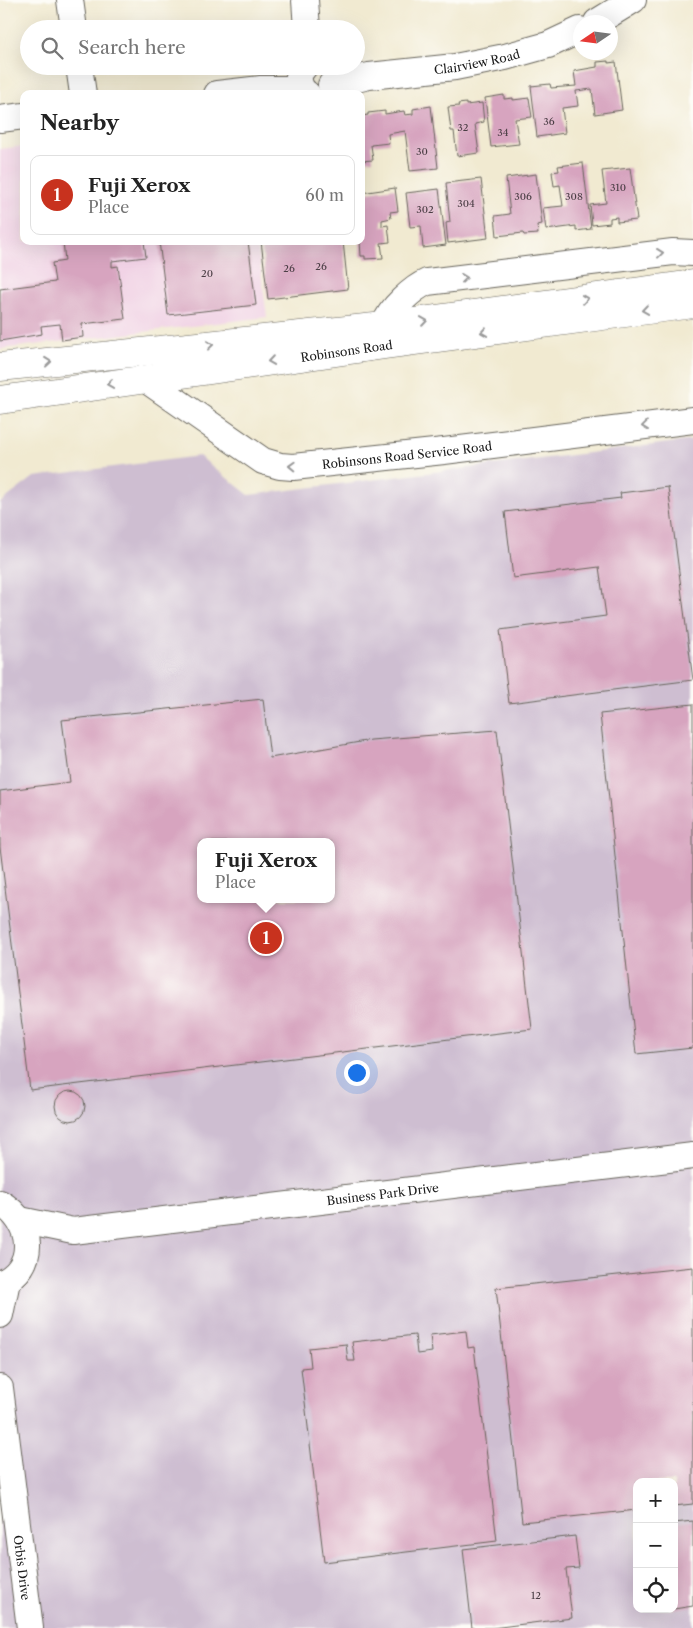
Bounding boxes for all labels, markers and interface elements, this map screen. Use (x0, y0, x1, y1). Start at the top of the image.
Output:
north arrow (573, 15, 618, 60)
search box (20, 20, 365, 75)
icon: search (38, 34, 66, 62)
text: Search here (78, 36, 186, 59)
street label: Clairview Road (433, 46, 522, 77)
text: Nearby (40, 110, 119, 135)
house number: 36 (543, 115, 555, 128)
house number: 32 (457, 121, 469, 134)
house number: 34 (497, 126, 509, 139)
house number: 30 (416, 145, 428, 158)
text: Fuji Xerox (88, 174, 190, 197)
house number: 310 (610, 181, 626, 194)
text: 1 (53, 185, 61, 205)
text: 60 m (305, 185, 344, 205)
house number: 306 (514, 190, 532, 203)
house number: 308 (565, 190, 583, 203)
text: Place (88, 197, 129, 217)
house number: 304 (457, 197, 475, 210)
house number: 302 (416, 203, 434, 216)
one-way arrow (655, 249, 664, 259)
house number: 26 (315, 260, 327, 273)
house number: 26 (283, 262, 295, 275)
house number: 20 (201, 267, 213, 280)
one-way arrow (460, 273, 468, 284)
one-way arrow (580, 294, 589, 304)
one-way arrow (640, 305, 649, 315)
one-way arrow (419, 316, 428, 326)
one-way arrow (479, 326, 487, 337)
street label: Robinsons Road (300, 336, 394, 364)
one-way arrow (206, 340, 214, 351)
one-way arrow (266, 355, 274, 366)
one-way arrow (45, 357, 53, 368)
one-way arrow (105, 378, 113, 389)
one-way arrow (640, 420, 648, 431)
street label: Robinsons Road Service Road (321, 438, 493, 471)
one-way arrow (288, 461, 296, 472)
popup (197, 838, 335, 903)
text: Fuji Xerox (215, 849, 317, 872)
text: Place (215, 872, 256, 892)
pin: 1 (250, 919, 282, 957)
your location (344, 1060, 370, 1086)
street label: Business Park Drive (326, 1179, 440, 1208)
map controls (633, 1478, 678, 1613)
button: + (633, 1478, 678, 1523)
button: − (633, 1523, 678, 1568)
street label: Orbis Drive (11, 1534, 34, 1601)
button: locate (633, 1568, 678, 1613)
house number: 12 (531, 1589, 541, 1602)

